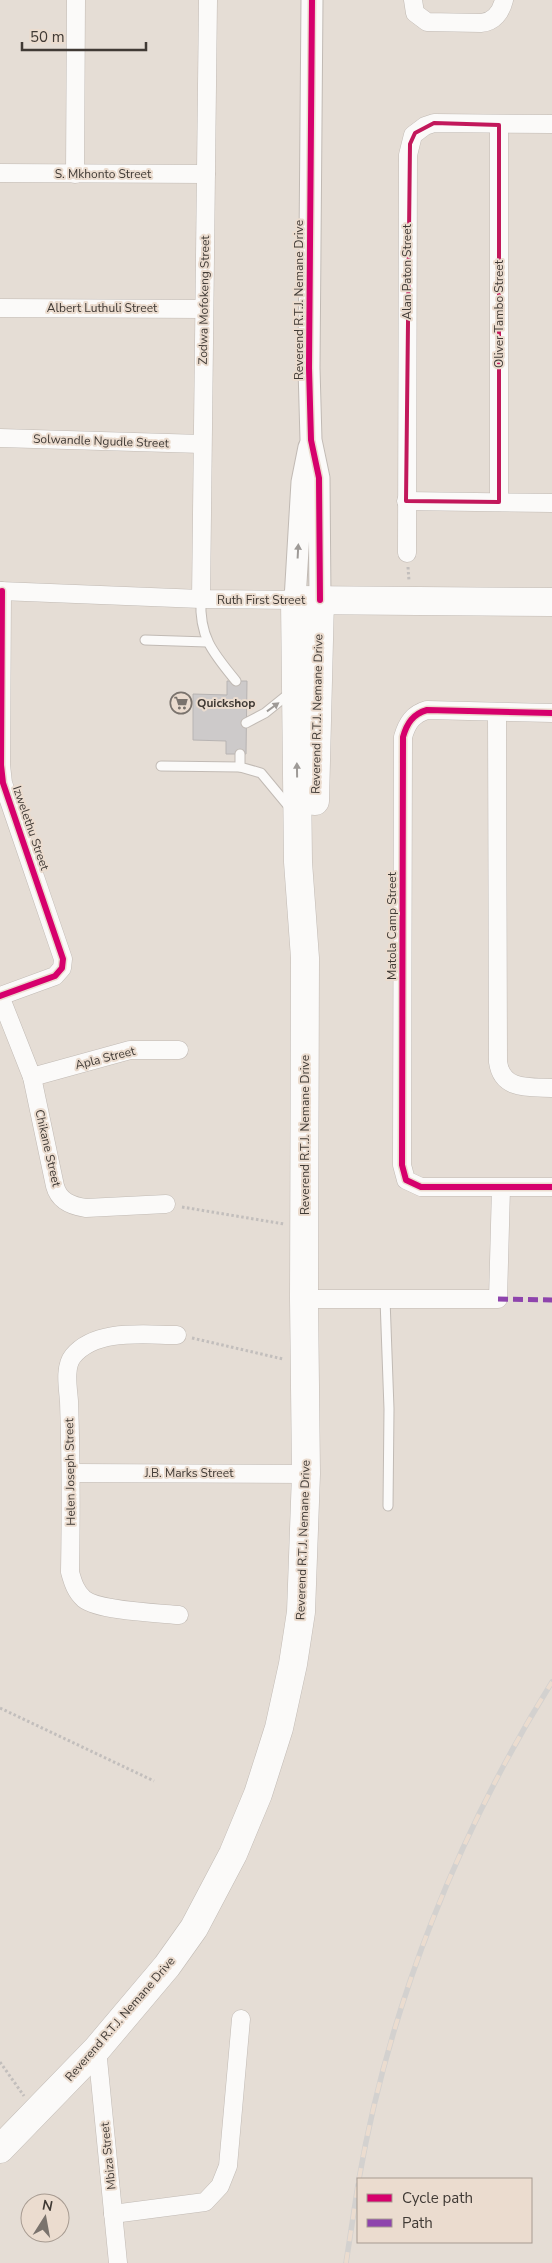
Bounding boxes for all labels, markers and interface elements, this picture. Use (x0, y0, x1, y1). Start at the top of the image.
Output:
scale bar (22, 20, 146, 52)
text: 50 m (30, 27, 65, 47)
street label: S. Mkhonto Street (55, 166, 152, 182)
street label: Reverend R.T.J. Nemane Drive (291, 220, 307, 380)
street label: Alan Paton Street (399, 223, 415, 320)
street label: Zodwa Mofokeng Street (195, 234, 213, 365)
street label: Oliver Tambo Street (491, 259, 507, 368)
street label: Albert Luthuli Street (47, 300, 158, 316)
street label: Solwandle Ngudle Street (33, 431, 170, 451)
one-way arrow (295, 543, 303, 559)
street label: Ruth First Street (217, 592, 306, 608)
street label: Reverend R.T.J. Nemane Drive (308, 634, 326, 794)
supermarket icon: Quickshop (169, 691, 193, 715)
place label: Quickshop (197, 695, 255, 711)
one-way arrow (266, 702, 280, 712)
one-way arrow (293, 761, 301, 777)
street label: Izwelethu Street (9, 784, 53, 873)
street label: Matola Camp Street (384, 871, 400, 980)
street label: Apla Street (73, 1043, 138, 1073)
street label: Reverend R.T.J. Nemane Drive (297, 1055, 313, 1215)
street label: Chikane Street (31, 1108, 65, 1189)
street label: Helen Joseph Street (61, 1417, 79, 1526)
street label: Reverend R.T.J. Nemane Drive (292, 1460, 314, 1620)
street label: J.B. Marks Street (144, 1465, 234, 1481)
street label: Reverend R.T.J. Nemane Drive (61, 1953, 179, 2085)
street label: Mbiza Street (96, 2121, 119, 2191)
legend (357, 2178, 532, 2243)
text: Cycle path (402, 2188, 473, 2208)
north arrow (20, 2193, 70, 2243)
text: N (40, 2195, 54, 2216)
text: Path (402, 2213, 433, 2233)

